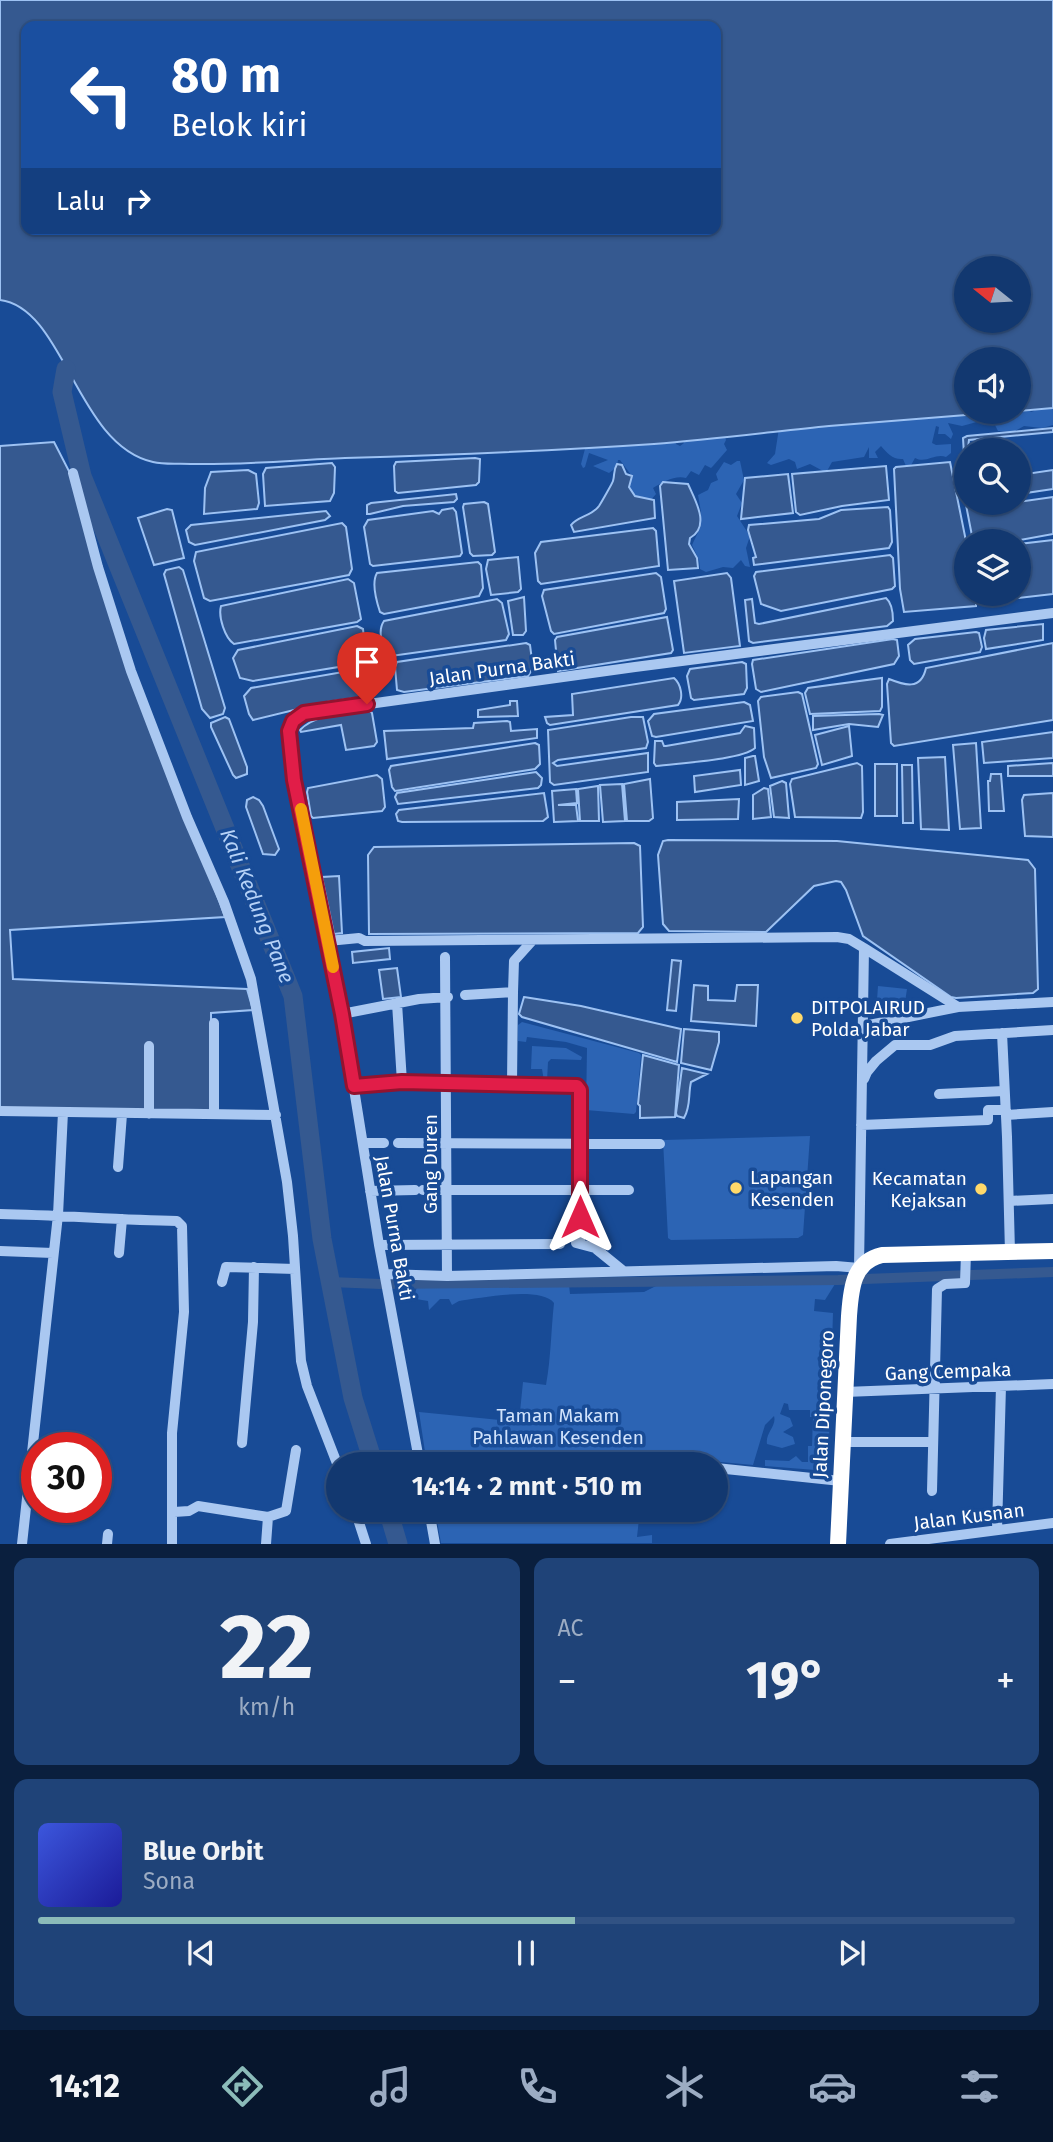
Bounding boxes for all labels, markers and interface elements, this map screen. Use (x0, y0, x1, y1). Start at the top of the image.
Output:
text: 80 m (171, 46, 281, 105)
icon: left (56, 49, 147, 140)
text: Belok kiri (171, 106, 307, 144)
icon: right (119, 182, 157, 220)
text: Lalu (56, 186, 105, 217)
north arrow (954, 256, 1031, 332)
map controls (954, 256, 1031, 606)
button: sound (954, 347, 1031, 424)
button: search (954, 438, 1031, 515)
button: layers (954, 529, 1031, 606)
pin (337, 632, 397, 704)
icon: arrive (348, 643, 386, 681)
street label: Jalan Purna Bakti (428, 647, 577, 690)
water label: Kali Kedung Pane (214, 825, 300, 987)
place label: DITPOLAIRUD Polda Jabar (811, 996, 925, 1041)
marker: DITPOLAIRUD Polda Jabar (789, 1010, 805, 1026)
street label: Gang Duren (419, 1114, 442, 1214)
street label: Jalan Purna Bakti (370, 1154, 419, 1303)
place label: Lapangan Kesenden (750, 1166, 835, 1211)
place label: Kecamatan Kejaksan (872, 1167, 967, 1212)
position arrow (543, 1180, 617, 1254)
marker: Lapangan Kesenden (728, 1180, 744, 1196)
marker: Kecamatan Kejaksan (973, 1181, 989, 1197)
street label: Jalan Diponegoro (808, 1330, 839, 1478)
street label: Gang Cempaka (884, 1358, 1012, 1385)
park label: Taman Makam Pahlawan Kesenden (472, 1404, 644, 1449)
speed limit sign: 30 (21, 1432, 112, 1523)
text: 14:14 · 2 mnt · 510 m (412, 1471, 642, 1502)
street label: Jalan Kusnan (912, 1498, 1026, 1535)
text: 22 (220, 1593, 314, 1702)
text: AC (558, 1614, 583, 1642)
text: 19° (746, 1649, 826, 1712)
text: − (558, 1658, 577, 1704)
text: + (996, 1658, 1015, 1704)
text: km/h (238, 1693, 295, 1721)
text: Blue Orbit (143, 1836, 263, 1867)
text: Sona (143, 1867, 195, 1895)
icon: previous (182, 1934, 220, 1972)
icon: pause (507, 1934, 545, 1972)
icon: next (833, 1934, 871, 1972)
icon: directions (218, 2062, 267, 2111)
icon: music (366, 2062, 415, 2111)
icon: phone (513, 2062, 562, 2111)
icon: climate (660, 2062, 709, 2111)
icon: car (808, 2062, 857, 2111)
icon: filters (955, 2062, 1004, 2111)
text: 14:12 (49, 2067, 120, 2105)

